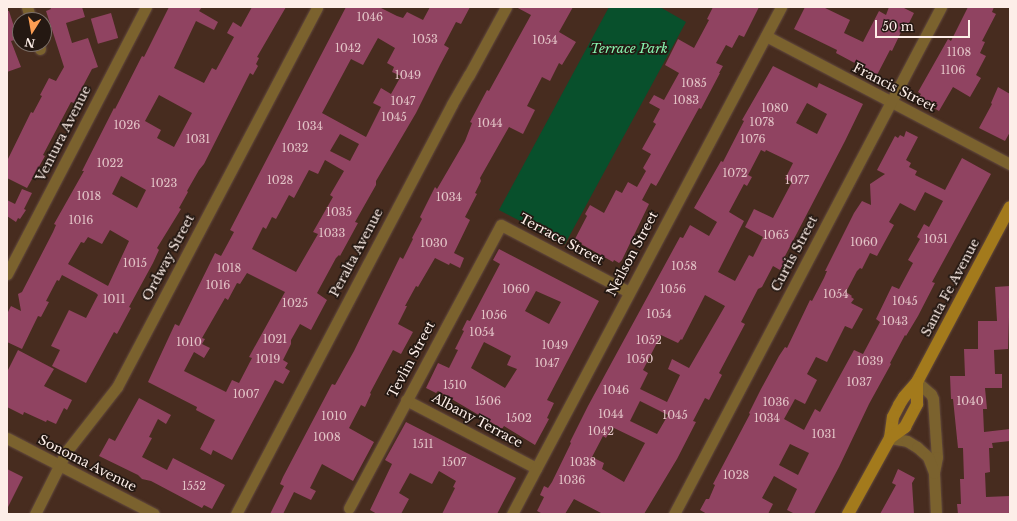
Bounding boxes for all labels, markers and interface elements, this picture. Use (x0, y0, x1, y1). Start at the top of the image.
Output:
house number: 1046 (357, 10, 383, 24)
north arrow (12, 12, 52, 52)
scale bar (877, 12, 972, 38)
text: 50 m (882, 19, 914, 34)
house number: 1053 (412, 32, 438, 46)
house number: 1054 (532, 33, 558, 47)
text: N (23, 35, 36, 51)
house number: 1042 (335, 41, 361, 55)
park label: Terrace Park (590, 41, 668, 57)
house number: 1108 (947, 45, 971, 59)
street label: Francis Street (850, 60, 938, 116)
house number: 1106 (941, 63, 965, 77)
house number: 1049 (395, 68, 421, 82)
house number: 1085 (681, 76, 707, 90)
street label: Ventura Avenue (33, 83, 95, 185)
house number: 1083 (673, 93, 699, 107)
house number: 1047 (391, 94, 415, 108)
house number: 1080 (761, 101, 789, 115)
house number: 1045 (381, 110, 407, 124)
house number: 1078 (750, 115, 774, 129)
house number: 1044 (477, 116, 503, 130)
house number: 1026 (114, 118, 140, 132)
house number: 1034 (297, 119, 323, 133)
house number: 1031 (186, 132, 210, 146)
house number: 1076 (740, 132, 766, 146)
house number: 1032 (282, 141, 308, 155)
house number: 1022 (97, 156, 123, 170)
house number: 1072 (722, 166, 748, 180)
house number: 1028 (267, 173, 293, 187)
house number: 1077 (785, 173, 809, 187)
house number: 1023 (151, 176, 177, 190)
house number: 1018 (77, 189, 101, 203)
house number: 1034 (436, 190, 462, 204)
house number: 1035 (326, 205, 352, 219)
street label: Peralta Avenue (327, 206, 387, 300)
street label: Neilson Street (604, 209, 662, 299)
street label: Terrace Street (516, 211, 606, 269)
street label: Ordway Street (140, 212, 198, 304)
house number: 1016 (69, 213, 93, 227)
street label: Curtis Street (769, 214, 821, 294)
house number: 1033 (319, 226, 345, 240)
house number: 1065 (763, 228, 789, 242)
house number: 1051 (924, 232, 948, 246)
house number: 1060 (850, 235, 878, 249)
house number: 1030 (420, 236, 448, 250)
street label: Santa Fe Avenue (918, 236, 984, 340)
house number: 1015 (123, 256, 147, 270)
house number: 1058 (671, 259, 697, 273)
house number: 1018 (217, 261, 241, 275)
house number: 1016 (206, 278, 230, 292)
house number: 1060 (502, 282, 530, 296)
house number: 1056 (660, 282, 686, 296)
house number: 1054 (823, 287, 849, 301)
house number: 1011 (103, 292, 125, 306)
house number: 1045 (892, 294, 918, 308)
house number: 1025 (282, 296, 308, 310)
house number: 1054 (646, 307, 672, 321)
house number: 1056 (481, 308, 507, 322)
house number: 1043 (882, 314, 908, 328)
street label: Tevlin Street (385, 319, 439, 401)
house number: 1054 (469, 325, 495, 339)
house number: 1021 (263, 332, 287, 346)
house number: 1052 (636, 333, 662, 347)
house number: 1010 (176, 335, 202, 349)
house number: 1049 (542, 338, 568, 352)
house number: 1019 (256, 352, 280, 366)
house number: 1050 (627, 352, 653, 366)
house number: 1039 (857, 354, 883, 368)
house number: 1047 (535, 356, 559, 370)
house number: 1037 (846, 375, 872, 389)
house number: 1510 (443, 378, 467, 392)
house number: 1046 (603, 383, 629, 397)
house number: 1007 (233, 387, 259, 401)
street label: Albany Terrace (429, 390, 525, 452)
house number: 1506 (475, 394, 501, 408)
house number: 1040 (956, 394, 984, 408)
house number: 1036 (763, 395, 789, 409)
house number: 1044 (598, 407, 624, 421)
house number: 1045 (662, 408, 688, 422)
house number: 1010 (321, 409, 347, 423)
house number: 1502 (506, 411, 532, 425)
house number: 1034 (754, 411, 780, 425)
house number: 1042 (588, 424, 614, 438)
house number: 1031 (812, 427, 836, 441)
house number: 1008 (313, 430, 341, 444)
street label: Sonoma Avenue (35, 432, 139, 496)
house number: 1511 (413, 437, 433, 451)
house number: 1507 (442, 455, 466, 469)
house number: 1038 (570, 455, 596, 469)
house number: 1028 (723, 468, 749, 482)
house number: 1036 (559, 473, 585, 487)
house number: 1552 (182, 479, 206, 493)

